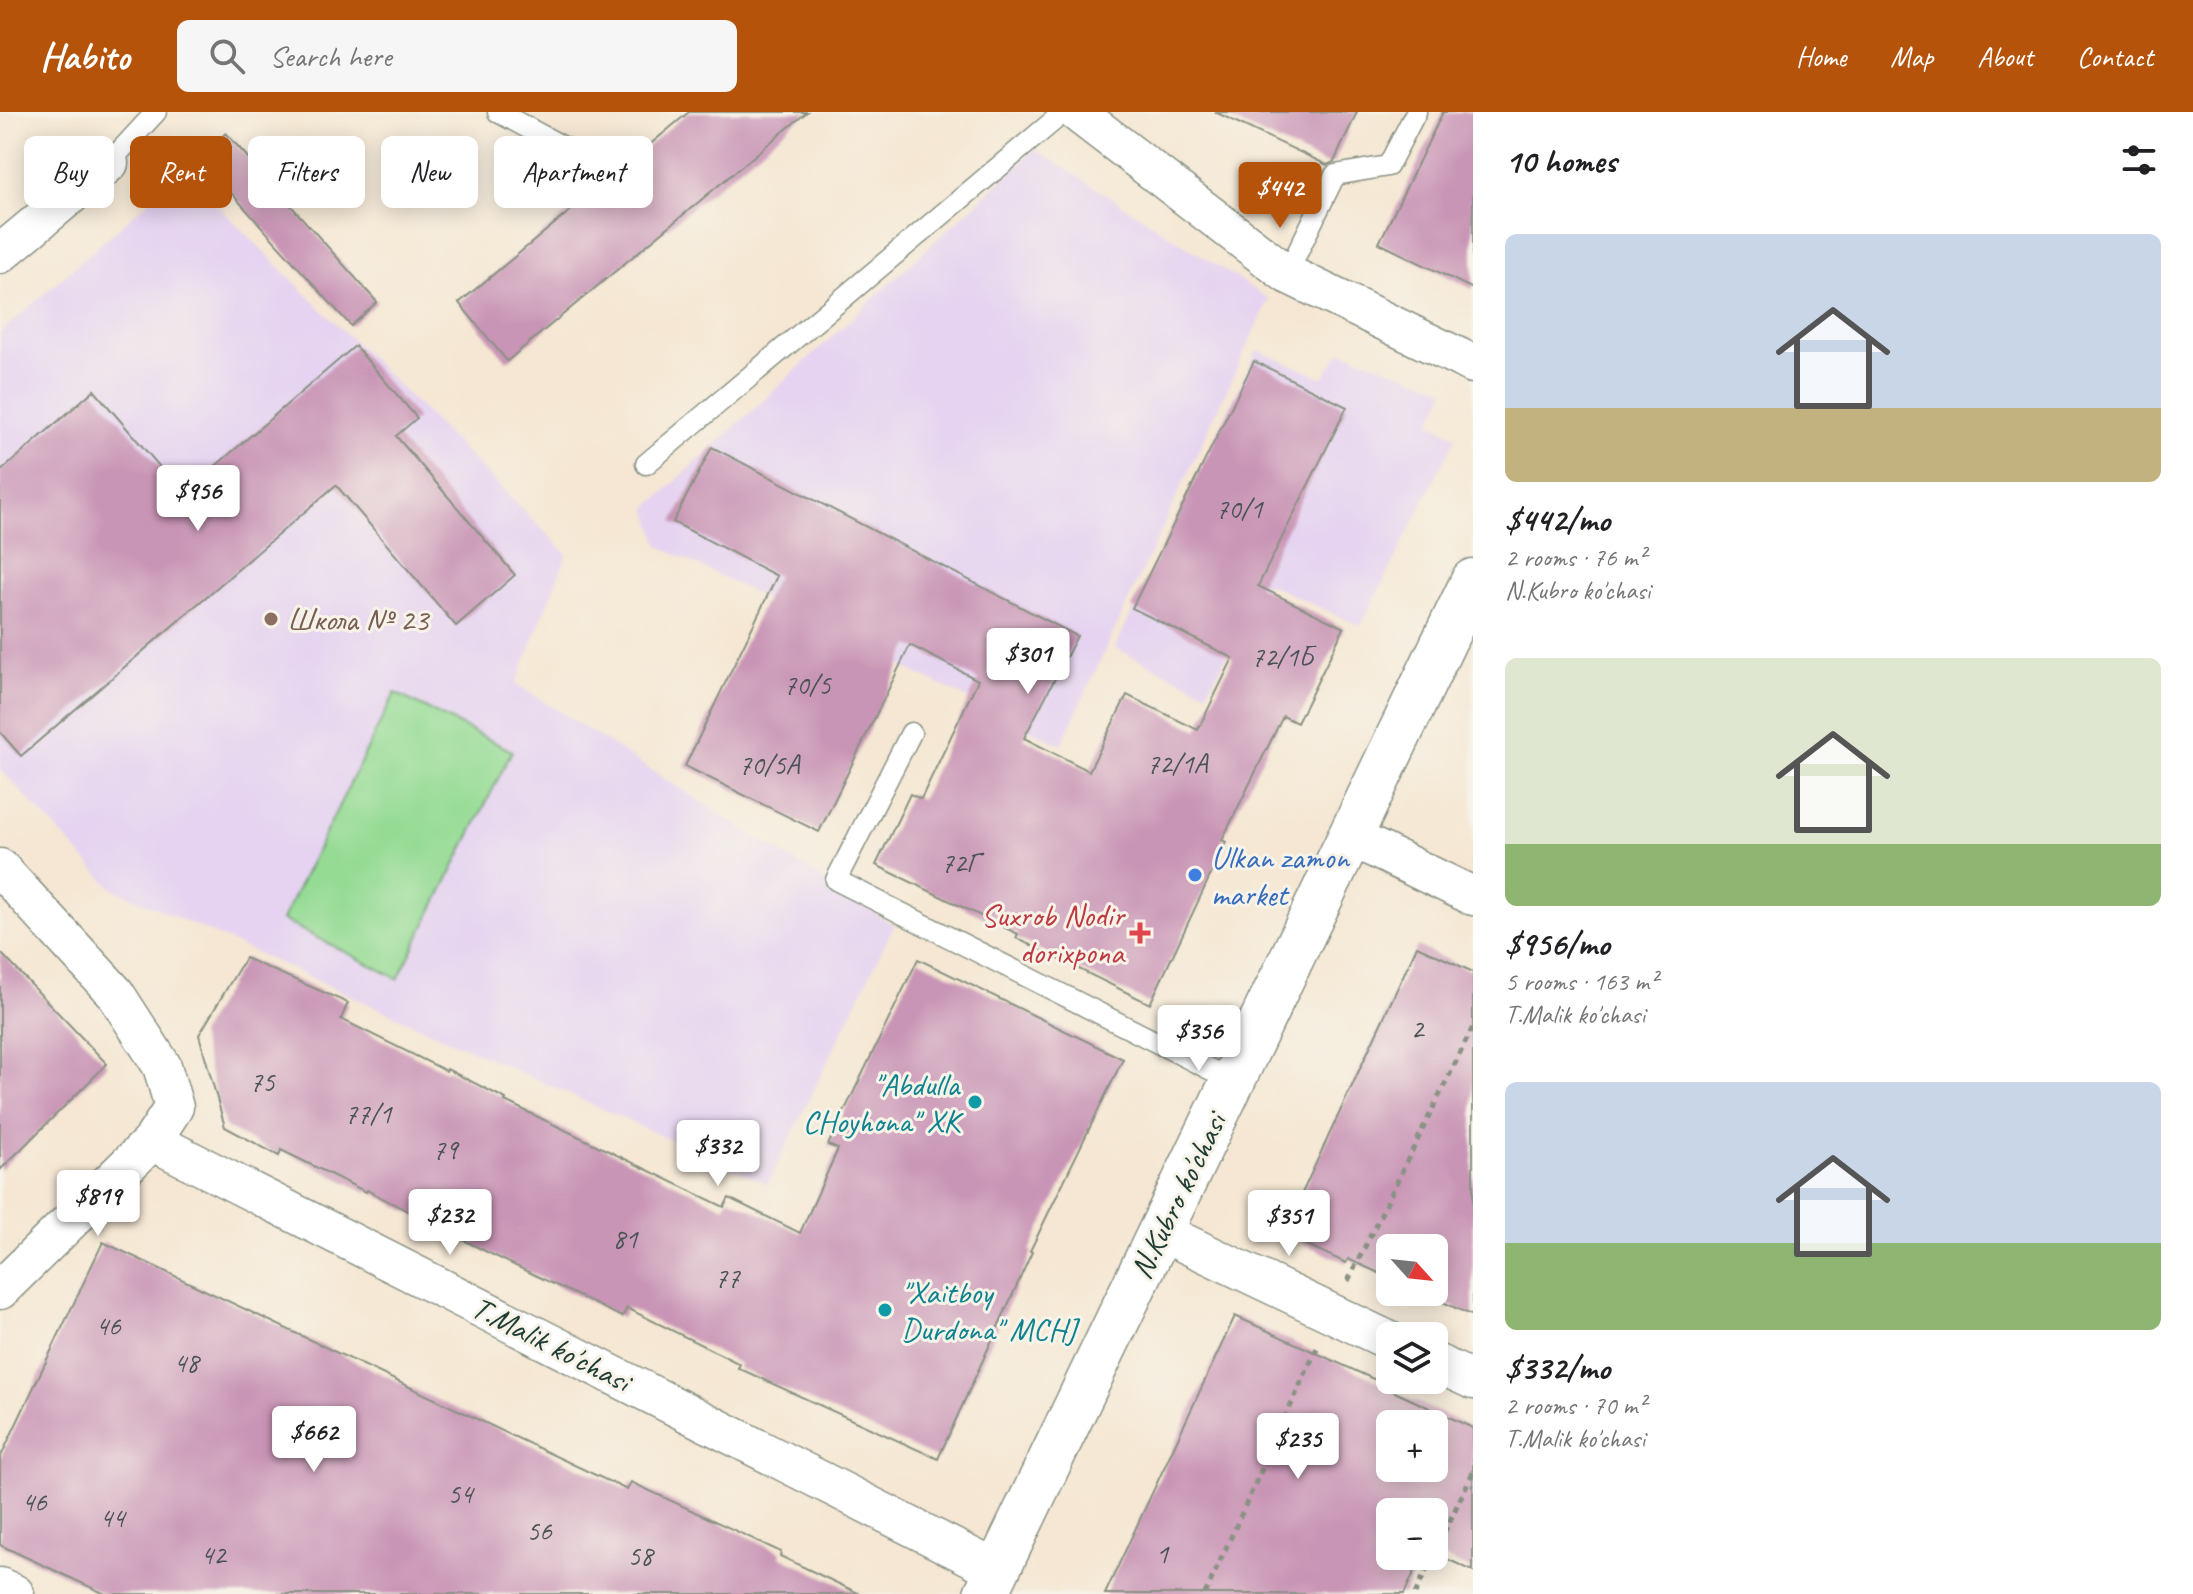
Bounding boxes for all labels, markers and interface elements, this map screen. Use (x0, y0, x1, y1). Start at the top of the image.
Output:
search box (177, 20, 737, 92)
text: Habito (40, 33, 129, 80)
icon: search (205, 34, 249, 78)
text: Search here (269, 37, 392, 75)
text: Home (1796, 39, 1846, 74)
text: Map (1890, 39, 1933, 74)
text: About (1977, 39, 2033, 74)
text: Contact (2077, 39, 2153, 74)
chip: Buy (24, 136, 114, 208)
chip: Rent (130, 136, 232, 208)
chip: Filters (248, 136, 365, 208)
chip: New (381, 136, 478, 208)
chip: Apartment (494, 136, 653, 208)
icon: filters (2117, 138, 2161, 182)
text: 10 homes (1505, 139, 1616, 182)
pin: $442 (1233, 162, 1327, 230)
text: $442 (1257, 171, 1303, 204)
icon: home (1761, 286, 1905, 430)
pin: $956 (151, 465, 245, 533)
text: $956 (175, 474, 221, 507)
house number: 70/1 (1215, 491, 1264, 526)
text: $442/mo (1505, 498, 1610, 541)
text: 2 rooms · 76 m² (1505, 541, 1646, 574)
text: N.Kubro ko'chasi (1505, 574, 1650, 607)
place label: Школа № 23 (287, 599, 431, 640)
marker: Школа № 23 (262, 610, 280, 628)
pin: $301 (981, 628, 1075, 696)
text: $301 (1005, 637, 1051, 670)
house number: 72/1Б (1251, 639, 1317, 674)
house number: 70/5 (783, 667, 832, 702)
icon: home (1761, 710, 1905, 854)
house number: 72/1А (1146, 746, 1209, 781)
house number: 70/5А (738, 747, 801, 782)
place label: Ulkan zamon market (1211, 837, 1350, 915)
house number: 72Г (941, 845, 985, 880)
marker: Ulkan zamon market (1186, 866, 1204, 884)
place label: Suxrob Nodir dorixpona (981, 895, 1126, 973)
text: $956/mo (1505, 922, 1610, 965)
marker: Suxrob Nodir dorixpona (1131, 924, 1149, 942)
text: 5 rooms · 163 m² (1505, 965, 1657, 998)
text: T.Malik ko'chasi (1505, 998, 1645, 1031)
pin: $356 (1152, 1005, 1246, 1073)
house number: 2 (1411, 1011, 1426, 1046)
text: $356 (1176, 1014, 1222, 1047)
house number: 75 (249, 1064, 276, 1099)
place label: "Abdulla CHoyhona" XK (803, 1064, 964, 1142)
marker: "Abdulla CHoyhona" XK (966, 1093, 984, 1111)
house number: 77/1 (344, 1096, 393, 1131)
street label: N.Kubro ko'chasi (1120, 1103, 1237, 1285)
pin: $332 (671, 1120, 765, 1188)
text: $332 (695, 1129, 741, 1162)
house number: 79 (432, 1132, 460, 1167)
icon: home (1761, 1134, 1905, 1278)
pin: $819 (51, 1170, 145, 1238)
text: $819 (75, 1179, 121, 1212)
pin: $232 (403, 1189, 497, 1257)
pin: $351 (1242, 1190, 1336, 1258)
text: $232 (427, 1198, 473, 1231)
text: $351 (1266, 1199, 1312, 1232)
house number: 81 (612, 1221, 639, 1256)
north arrow (1376, 1234, 1448, 1306)
map controls (1376, 1234, 1448, 1570)
house number: 77 (714, 1260, 741, 1295)
place label: "Xaitboy Durdona" MCHJ (901, 1272, 1081, 1350)
street label: T.Malik ko'chasi (465, 1287, 641, 1403)
marker: "Xaitboy Durdona" MCHJ (876, 1301, 894, 1319)
house number: 46 (95, 1308, 122, 1343)
button: layers (1376, 1322, 1448, 1394)
house number: 48 (173, 1345, 201, 1380)
text: $332/mo (1505, 1346, 1610, 1389)
text: 2 rooms · 70 m² (1505, 1389, 1646, 1422)
pin: $662 (267, 1406, 361, 1474)
button: + (1376, 1410, 1448, 1482)
pin: $235 (1251, 1413, 1345, 1481)
text: $662 (290, 1415, 338, 1448)
text: $235 (1275, 1422, 1321, 1455)
text: T.Malik ko'chasi (1505, 1422, 1645, 1455)
house number: 54 (447, 1476, 475, 1511)
house number: 46 (21, 1484, 48, 1519)
button: − (1376, 1498, 1448, 1570)
house number: 44 (99, 1500, 127, 1535)
house number: 56 (526, 1513, 553, 1548)
house number: 1 (1156, 1536, 1170, 1571)
house number: 42 (200, 1537, 228, 1572)
house number: 58 (627, 1538, 655, 1573)

